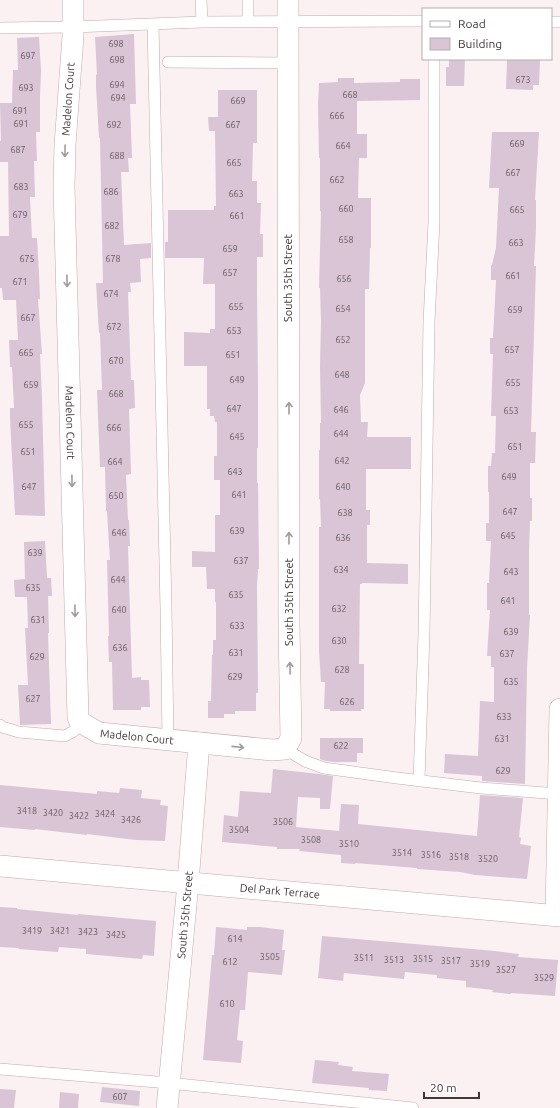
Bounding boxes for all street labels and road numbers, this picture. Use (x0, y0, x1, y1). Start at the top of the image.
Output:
street label: Madelon Court (59, 61, 77, 136)
street label: South 35th Street (282, 233, 294, 322)
street label: Madelon Court (63, 386, 77, 460)
street label: South 35th Street (283, 557, 295, 646)
street label: Madelon Court (100, 727, 175, 746)
street label: South 35th Street (175, 870, 195, 959)
street label: Del Park Terrace (239, 881, 321, 901)

